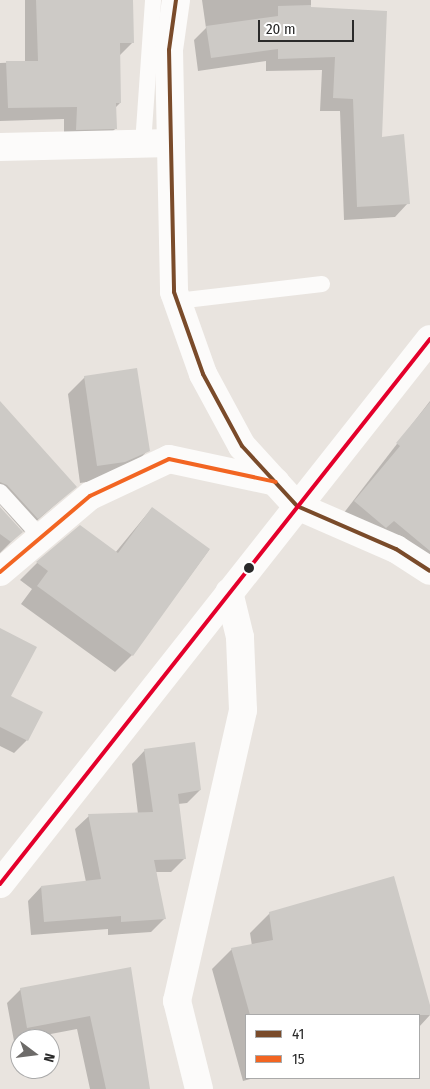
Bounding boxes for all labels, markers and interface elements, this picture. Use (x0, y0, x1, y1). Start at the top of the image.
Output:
scale bar (260, 10, 356, 42)
text: 20 m (266, 20, 296, 38)
unlabelled marker (244, 563, 254, 573)
legend (245, 1014, 420, 1079)
text: 41 (292, 1025, 304, 1043)
north arrow (10, 1029, 60, 1079)
text: 15 (292, 1050, 305, 1068)
text: N (40, 1051, 58, 1064)

